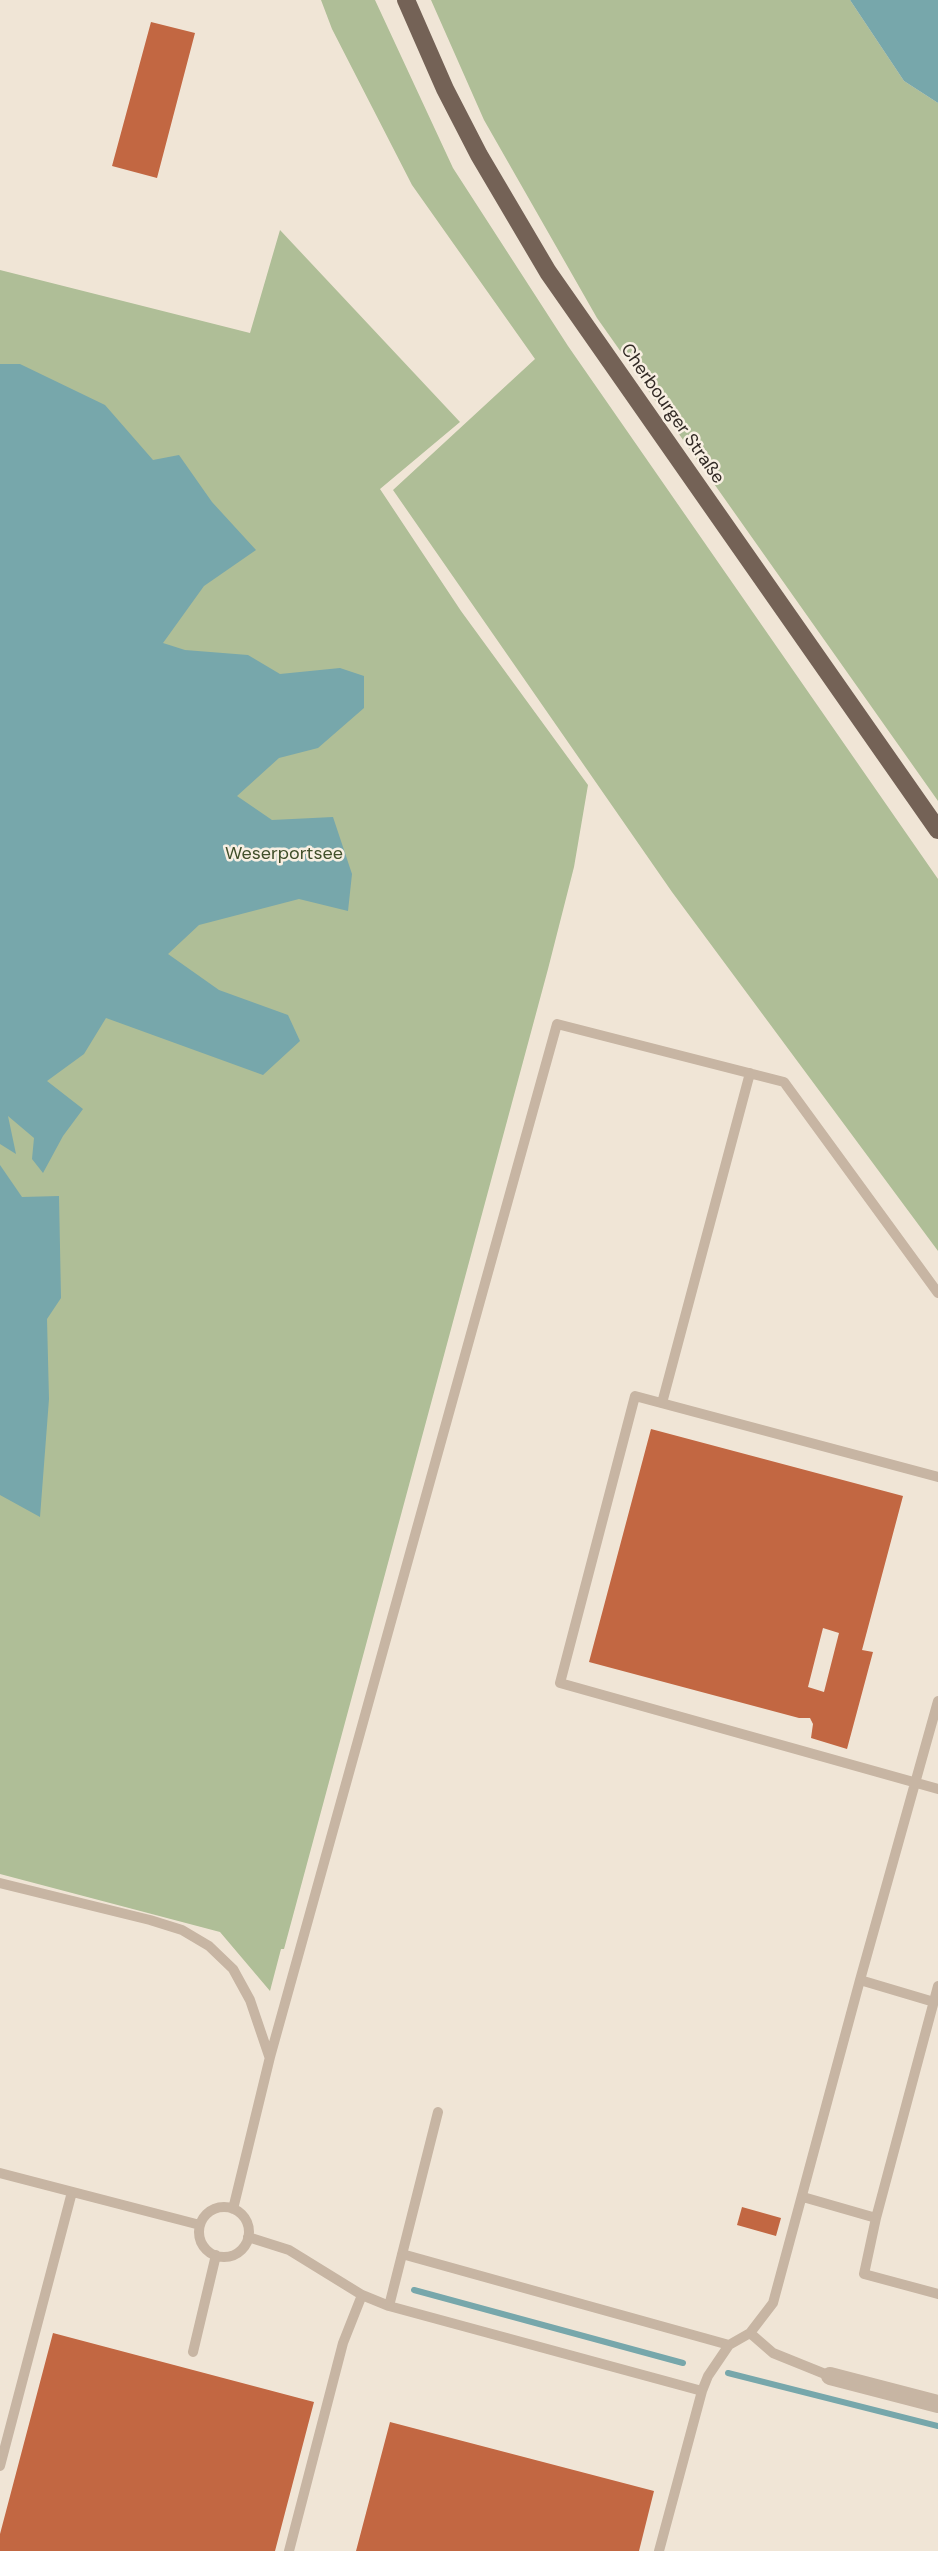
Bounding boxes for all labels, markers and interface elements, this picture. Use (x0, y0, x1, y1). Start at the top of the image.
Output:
street label: Cherbourger Straße (616, 340, 728, 488)
park label: Weserportsee (225, 843, 343, 865)

